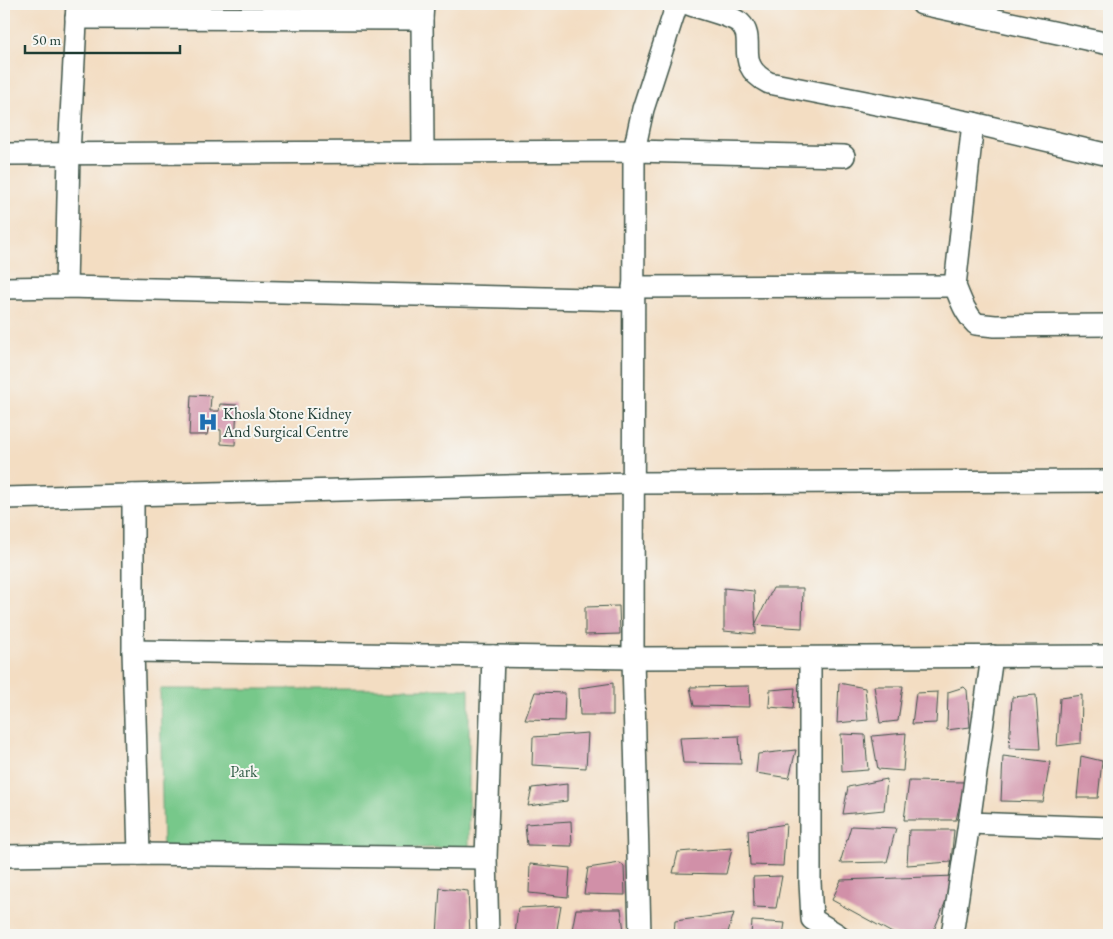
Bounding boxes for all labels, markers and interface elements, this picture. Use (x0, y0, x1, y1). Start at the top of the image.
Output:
scale bar (25, 22, 180, 54)
text: 50 m (32, 30, 61, 49)
place label: Khosla Stone Kidney And Surgical Centre (222, 403, 353, 442)
hospital icon: Khosla Stone Kidney And Surgical Centre (197, 411, 219, 433)
park label: Park (230, 761, 258, 782)

